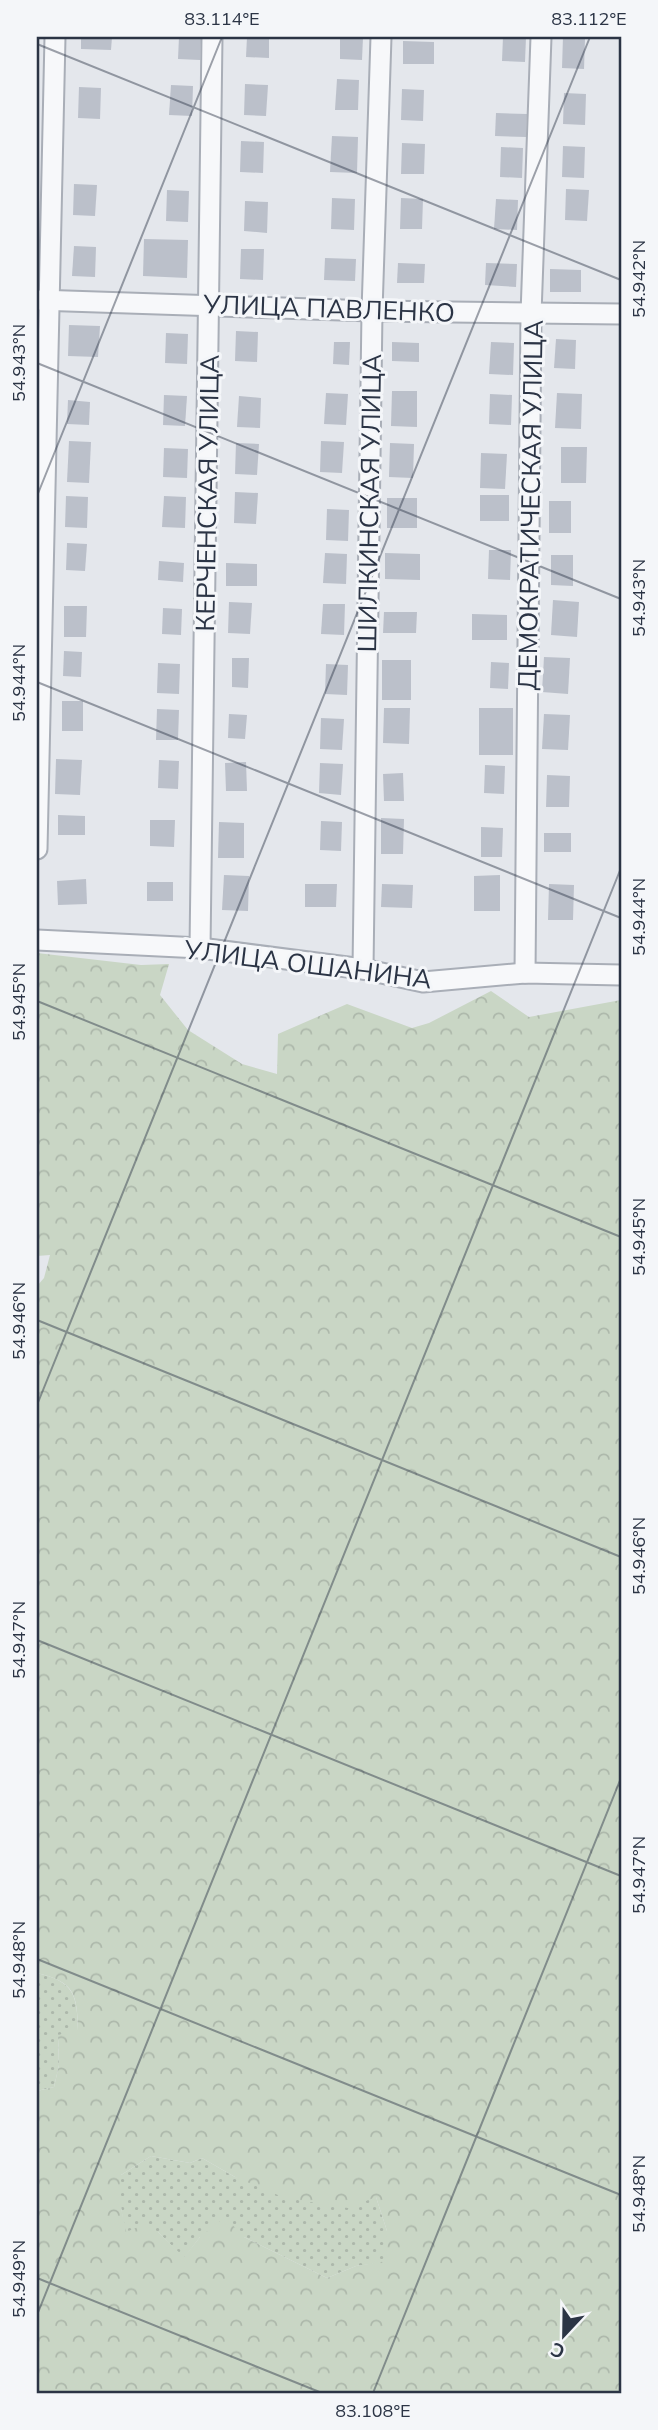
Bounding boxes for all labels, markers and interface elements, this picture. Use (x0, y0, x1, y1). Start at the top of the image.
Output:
text: 83.114°E (184, 7, 260, 30)
text: 83.112°E (551, 7, 627, 30)
text: 54.942°N (627, 240, 650, 318)
street label: УЛИЦА ПАВЛЕНКО (202, 287, 455, 329)
street label: ДЕМОКРАТИЧЕСКАЯ УЛИЦА (510, 319, 550, 691)
text: 54.943°N (7, 324, 30, 402)
street label: КЕРЧЕНСКАЯ УЛИЦА (188, 354, 226, 632)
street label: ШИЛКИНСКАЯ УЛИЦА (350, 354, 388, 652)
text: 54.943°N (627, 559, 650, 637)
text: 54.944°N (7, 644, 30, 722)
text: 54.944°N (627, 878, 650, 956)
street label: УЛИЦА ОШАНИНА (181, 932, 434, 996)
text: 54.945°N (7, 963, 30, 1041)
text: 54.945°N (627, 1198, 650, 1276)
text: 54.946°N (7, 1282, 30, 1360)
text: 54.946°N (627, 1517, 650, 1595)
text: 54.947°N (7, 1601, 30, 1679)
text: 54.947°N (627, 1836, 650, 1914)
text: 54.948°N (7, 1921, 30, 1999)
text: 54.948°N (627, 2155, 650, 2233)
text: 54.949°N (7, 2240, 30, 2318)
north arrow (528, 2300, 598, 2370)
text: С (547, 2337, 568, 2364)
text: 83.108°E (335, 2399, 411, 2422)

